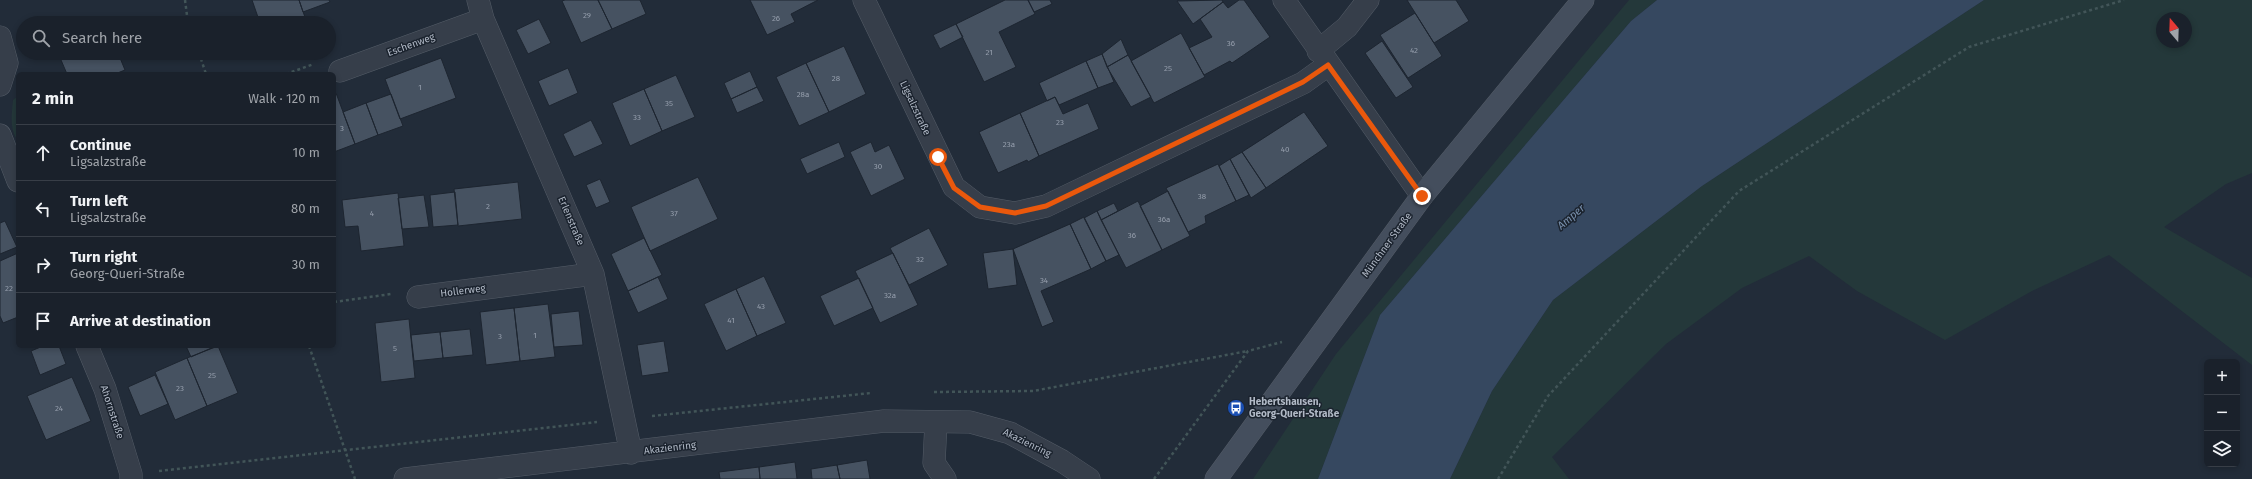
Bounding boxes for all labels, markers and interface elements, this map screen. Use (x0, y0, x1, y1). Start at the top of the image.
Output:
house number: 29 (583, 11, 591, 20)
north arrow (2156, 12, 2192, 48)
house number: 26 (772, 14, 780, 23)
search box (16, 16, 336, 60)
icon: search (30, 27, 52, 49)
text: Search here (62, 29, 142, 47)
street label: Eschenweg (386, 31, 437, 59)
house number: 36 (1227, 39, 1235, 48)
house number: 42 (1410, 46, 1418, 55)
house number: 21 (985, 48, 993, 57)
house number: 25 (1164, 64, 1172, 73)
house number: 28 (832, 74, 841, 83)
street label: Ligsalzstraße (897, 79, 933, 137)
house number: 1 (418, 83, 422, 92)
text: 2 min (32, 88, 74, 109)
house number: 28a (797, 90, 809, 99)
text: Walk · 120 m (248, 91, 320, 106)
house number: 35 (665, 99, 673, 108)
house number: 33 (633, 113, 641, 122)
house number: 23 (1056, 118, 1064, 127)
house number: 3 (340, 124, 344, 133)
text: Continue (70, 136, 131, 154)
house number: 23a (1003, 140, 1015, 149)
icon: ahead (32, 142, 54, 164)
text: 10 m (293, 145, 320, 160)
house number: 40 (1281, 145, 1290, 154)
route start (929, 148, 947, 166)
text: Ligsalzstraße (70, 154, 146, 169)
house number: 30 (874, 162, 883, 171)
route end (1413, 187, 1431, 205)
text: Turn left (70, 192, 128, 210)
house number: 38 (1198, 192, 1207, 201)
street label: Erlenstraße (555, 195, 587, 247)
icon: left (32, 198, 54, 220)
text: 80 m (291, 201, 320, 216)
water label: Amper (1554, 201, 1588, 233)
house number: 2 (486, 202, 490, 211)
house number: 4 (370, 209, 375, 218)
house number: 37 (670, 209, 678, 218)
text: Ligsalzstraße (70, 210, 146, 225)
street label: Münchner Straße (1359, 210, 1415, 280)
house number: 36a (1158, 215, 1170, 224)
house number: 36 (1128, 231, 1136, 240)
text: Turn right (70, 248, 137, 266)
icon: right (32, 254, 54, 276)
house number: 32 (916, 255, 924, 264)
text: 30 m (292, 257, 320, 272)
text: Georg-Queri-Straße (70, 266, 185, 281)
house number: 34 (1040, 276, 1049, 285)
street label: Hollerweg (440, 282, 487, 300)
house number: 22 (5, 284, 13, 293)
house number: 32a (884, 291, 896, 300)
house number: 43 (757, 302, 765, 311)
icon: arrive (32, 310, 54, 332)
text: Arrive at destination (70, 312, 211, 330)
house number: 41 (727, 316, 735, 325)
house number: 1 (533, 331, 537, 340)
house number: 3 (498, 332, 502, 341)
house number: 5 (393, 344, 397, 353)
map controls (2204, 359, 2240, 467)
button: + (2204, 359, 2240, 395)
house number: 25 (208, 371, 216, 380)
street label: Ahornstraße (98, 384, 126, 440)
house number: 23 (176, 384, 184, 393)
button: − (2204, 395, 2240, 431)
place label: Hebertshausen, Georg-Queri-Straße (1249, 396, 1340, 420)
bus stop icon: Hebertshausen, Georg-Queri-Straße (1226, 398, 1246, 418)
house number: 24 (55, 404, 64, 413)
street label: Akazienring (1001, 426, 1054, 460)
button: layers (2204, 431, 2240, 467)
street label: Akazienring (643, 439, 698, 457)

